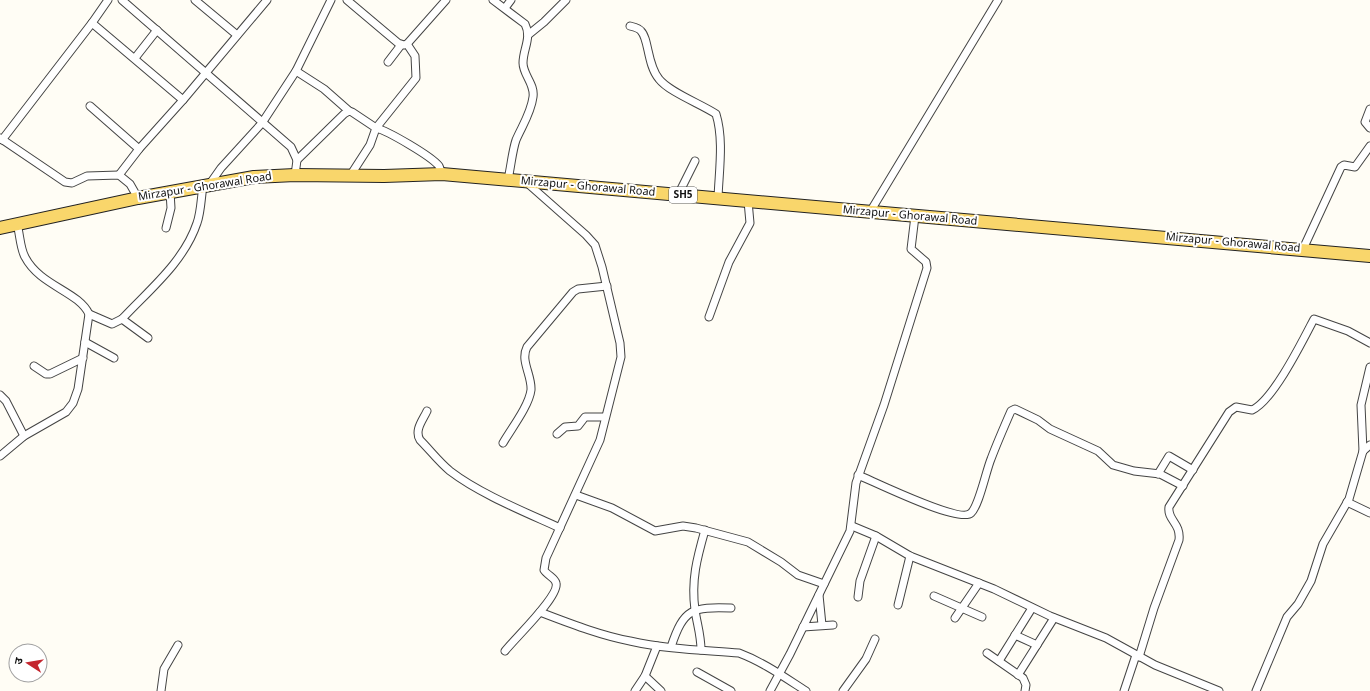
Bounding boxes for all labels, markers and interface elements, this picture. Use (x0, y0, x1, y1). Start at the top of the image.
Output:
street label: Mirzapur - Ghorawal Road (137, 170, 273, 204)
street label: Mirzapur - Ghorawal Road (520, 174, 656, 200)
road number: SH5 (669, 187, 697, 203)
street label: Mirzapur - Ghorawal Road (842, 203, 978, 229)
street label: Mirzapur - Ghorawal Road (1165, 230, 1301, 256)
north arrow (8, 643, 48, 683)
text: उ (12, 656, 27, 666)

